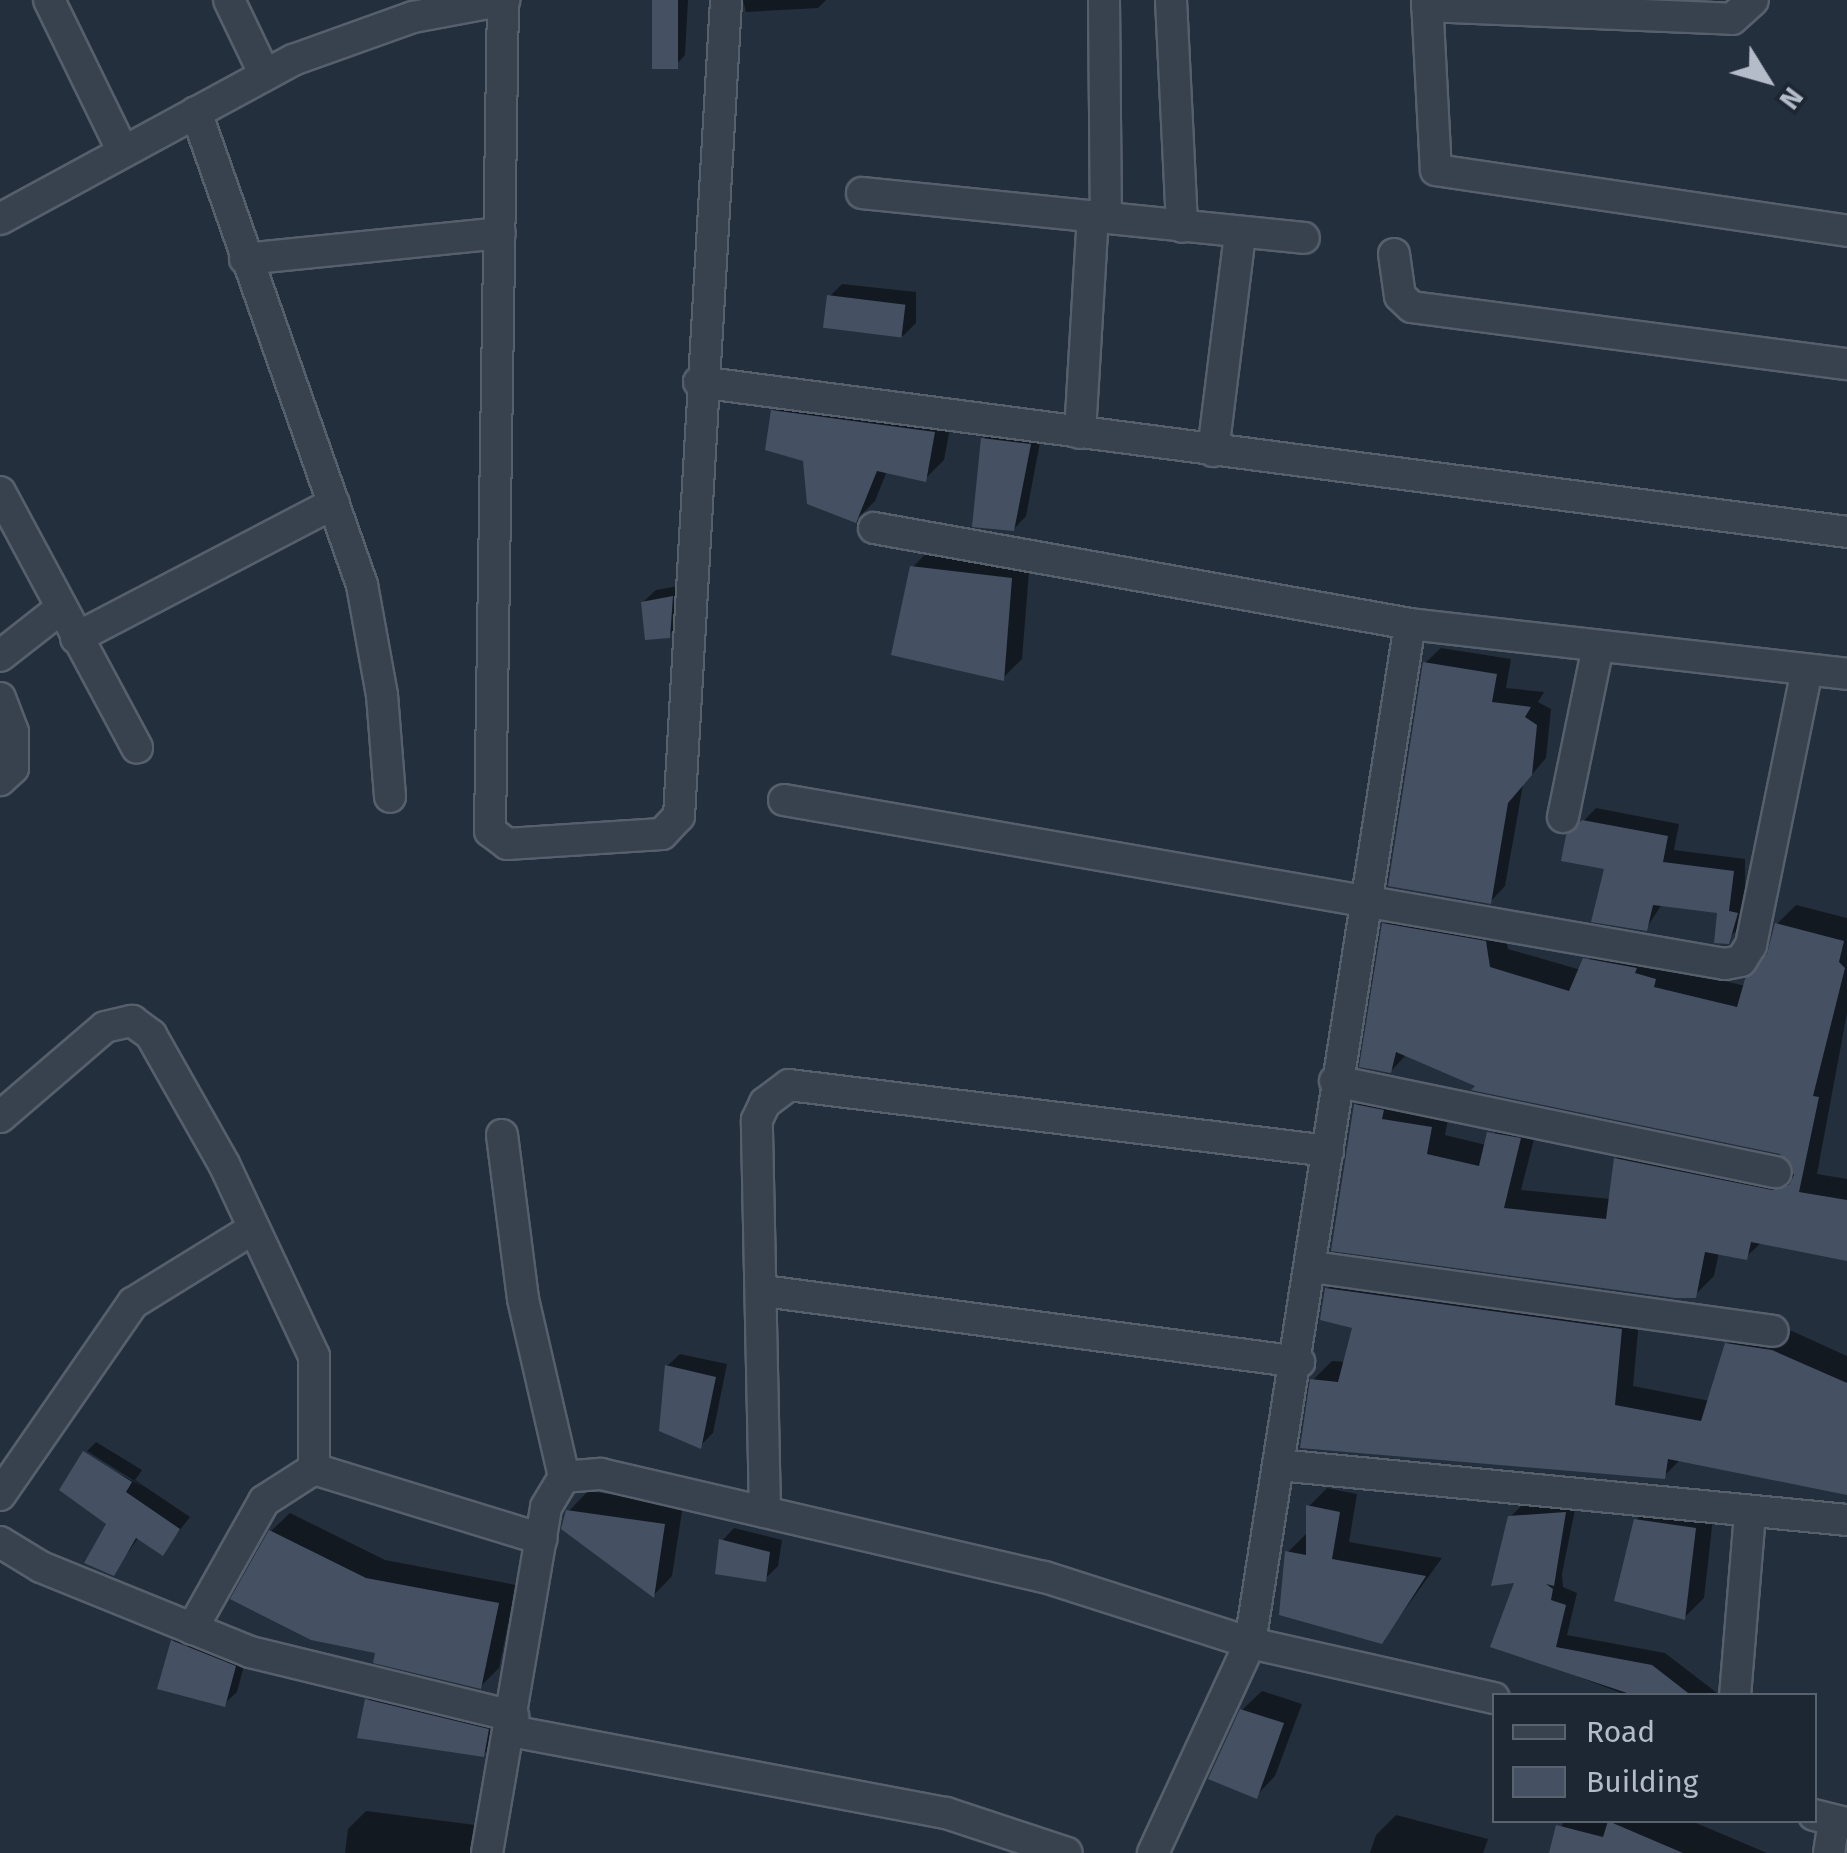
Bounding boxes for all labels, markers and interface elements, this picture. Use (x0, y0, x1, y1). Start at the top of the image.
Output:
north arrow (1717, 30, 1817, 130)
text: N (1773, 81, 1810, 116)
legend (1492, 1693, 1817, 1823)
text: Road (1586, 1714, 1655, 1750)
text: Building (1586, 1764, 1698, 1800)

